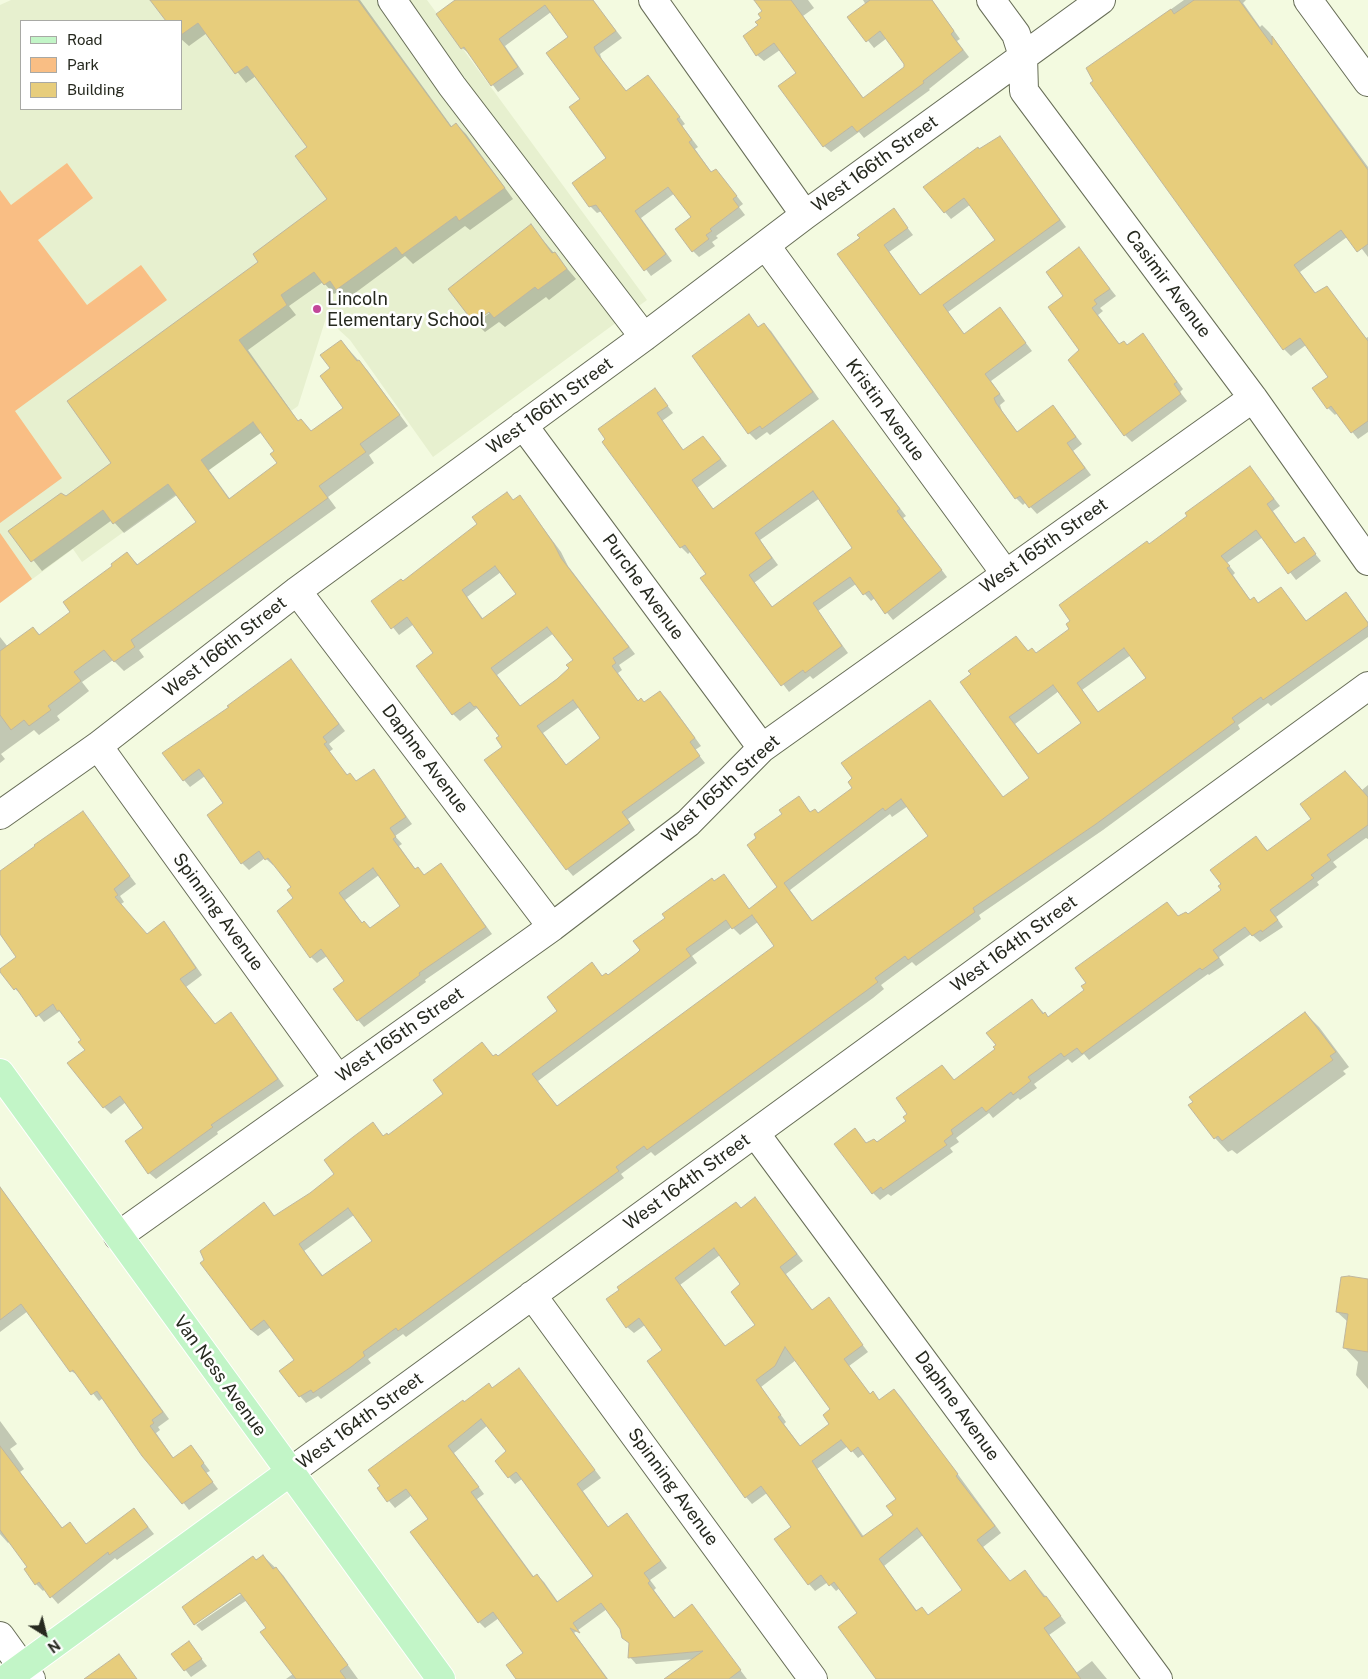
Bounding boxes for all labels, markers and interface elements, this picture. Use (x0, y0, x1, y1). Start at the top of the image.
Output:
legend (20, 20, 182, 110)
text: Road (67, 31, 103, 48)
text: Park (67, 56, 99, 73)
text: Building (67, 81, 125, 98)
street label: West 166th Street (808, 111, 942, 217)
street label: Casimir Avenue (1121, 226, 1215, 342)
place label: Lincoln Elementary School (327, 288, 485, 330)
marker: Lincoln Elementary School (311, 303, 323, 315)
street label: West 166th Street (483, 353, 617, 459)
street label: Kristin Avenue (841, 355, 929, 465)
street label: West 165th Street (976, 494, 1112, 598)
street label: Purche Avenue (597, 530, 689, 644)
street label: West 166th Street (159, 592, 291, 702)
street label: Daphne Avenue (377, 700, 473, 818)
street label: West 165th Street (658, 730, 784, 848)
street label: Spinning Avenue (168, 849, 268, 975)
street label: West 164th Street (947, 891, 1081, 997)
street label: West 165th Street (332, 983, 468, 1087)
street label: West 164th Street (620, 1129, 754, 1235)
street label: Van Ness Avenue (169, 1311, 271, 1441)
street label: Daphne Avenue (910, 1347, 1004, 1465)
street label: West 164th Street (293, 1368, 427, 1474)
street label: Spinning Avenue (623, 1424, 723, 1550)
north arrow (20, 1609, 70, 1659)
text: N (45, 1636, 63, 1656)

